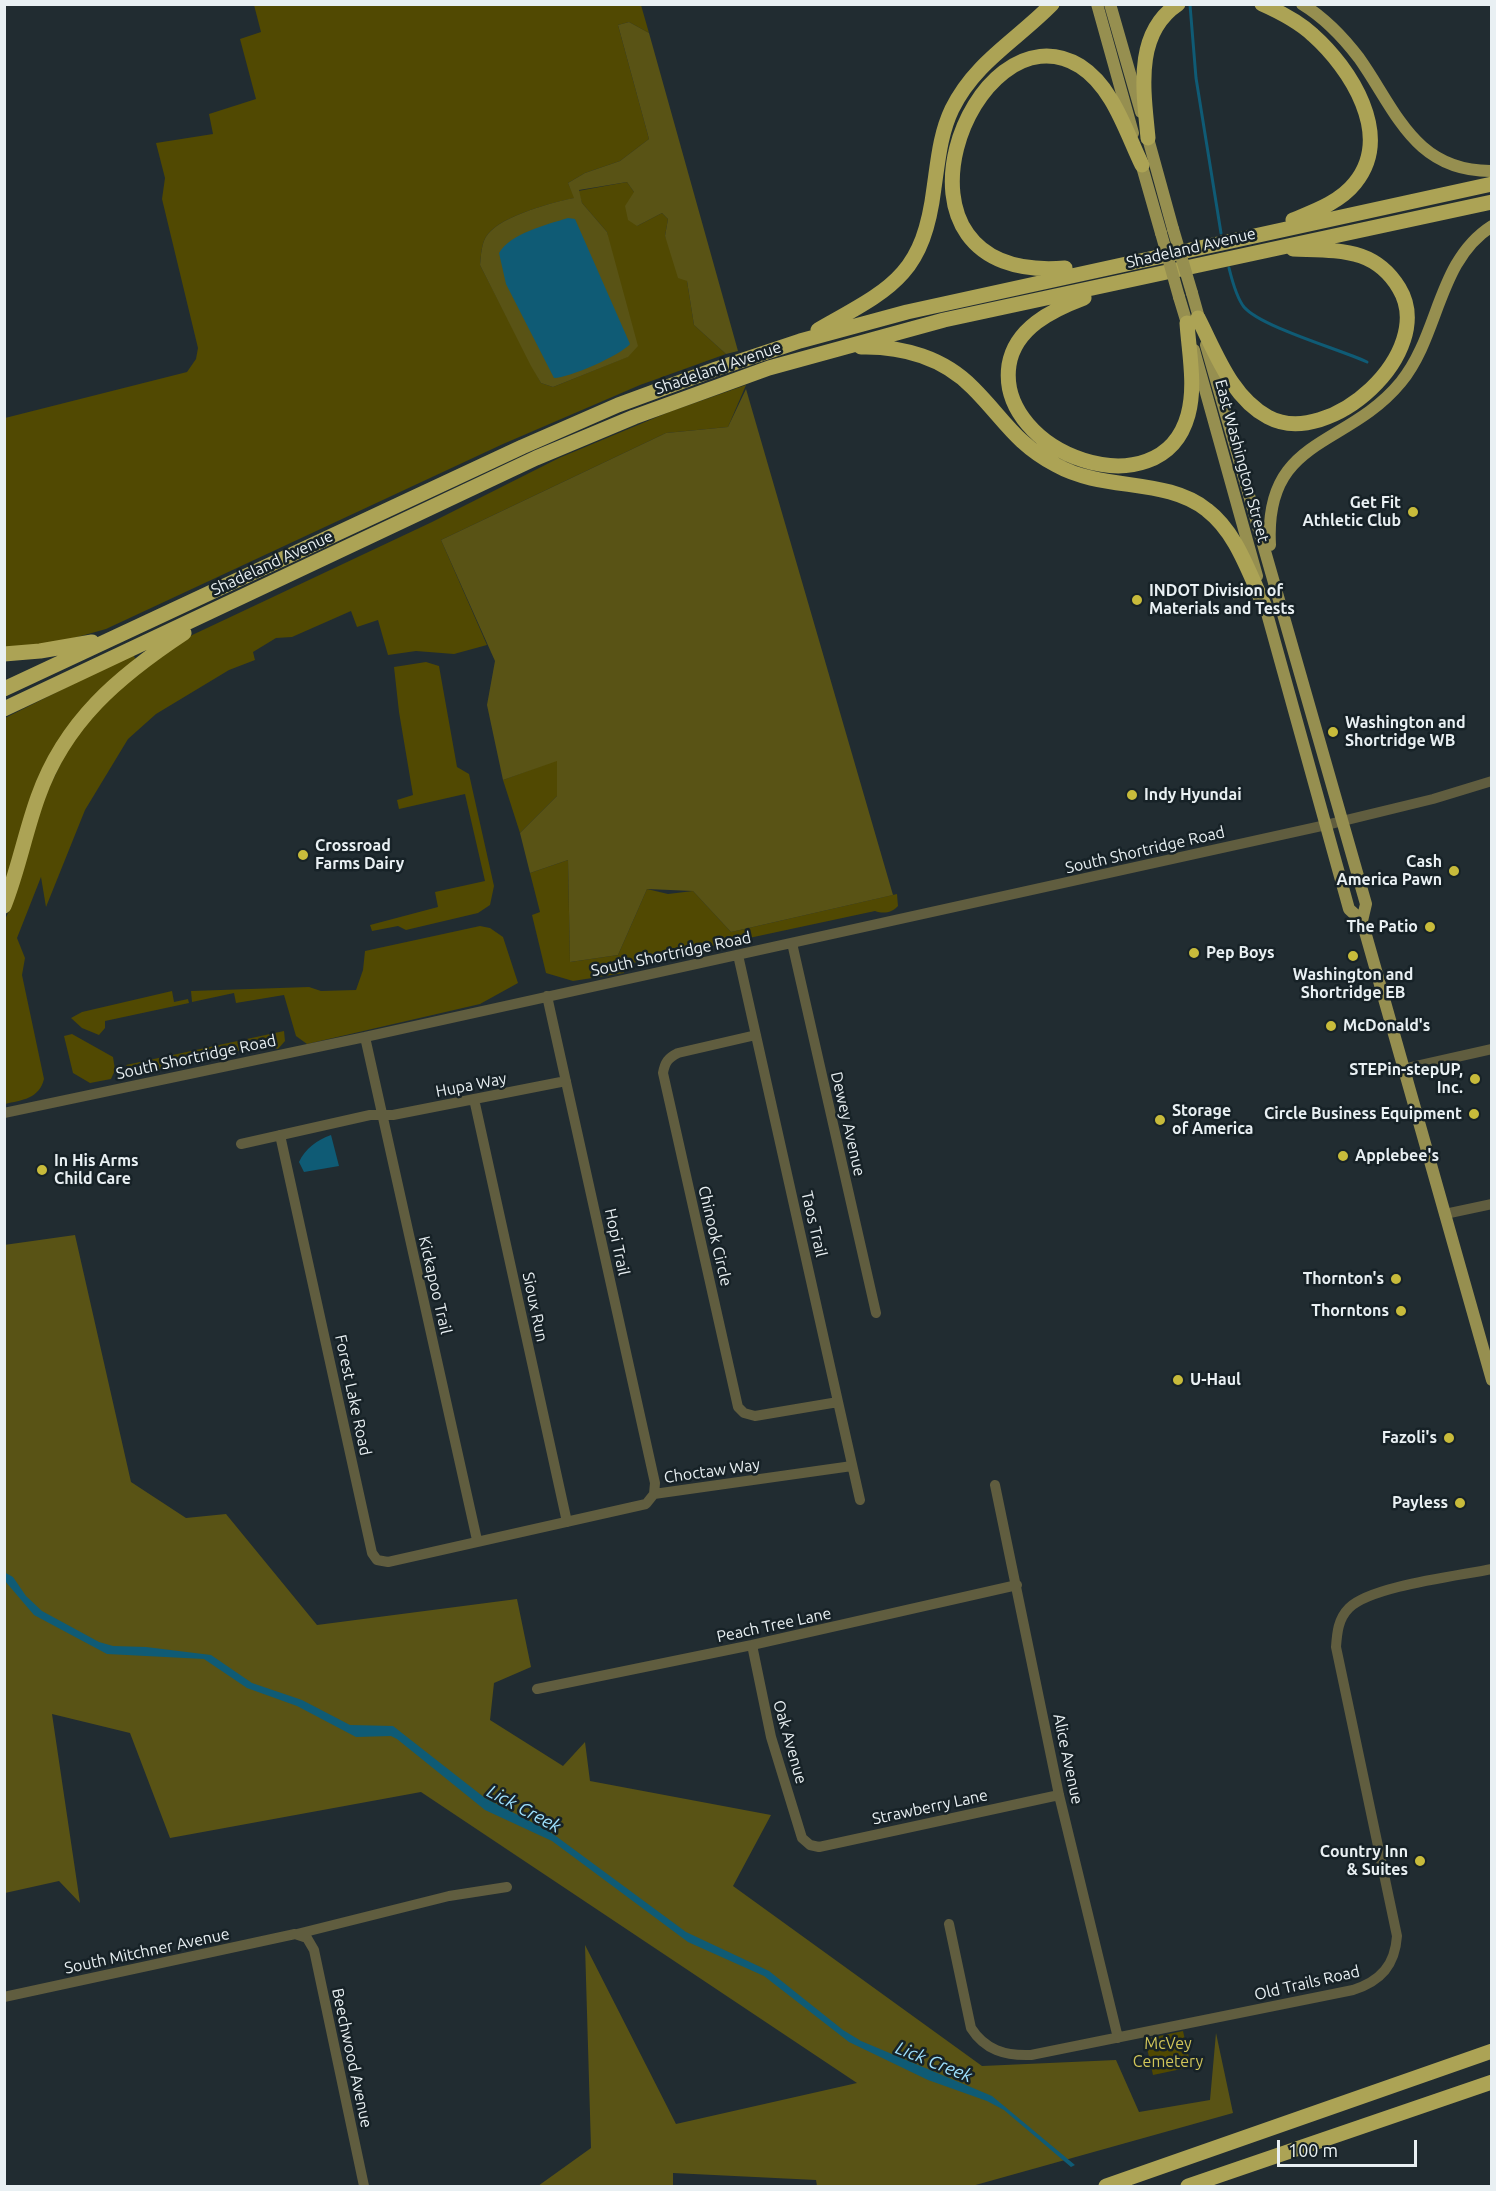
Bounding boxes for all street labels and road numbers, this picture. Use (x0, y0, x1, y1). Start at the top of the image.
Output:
street label: Shadeland Avenue (1124, 224, 1258, 272)
street label: Shadeland Avenue (652, 337, 784, 399)
street label: East Washington Street (1211, 377, 1273, 545)
street label: Shadeland Avenue (208, 526, 336, 600)
street label: South Shortridge Road (1063, 822, 1227, 878)
street label: South Shortridge Road (589, 928, 753, 980)
street label: South Shortridge Road (114, 1031, 278, 1083)
street label: Hupa Way (434, 1069, 508, 1101)
street label: Dewey Avenue (827, 1070, 869, 1178)
street label: Chinook Circle (694, 1184, 736, 1288)
street label: Taos Trail (797, 1189, 831, 1259)
street label: Hopi Trail (601, 1207, 633, 1277)
street label: Kickapoo Trail (414, 1234, 456, 1336)
street label: Sioux Run (518, 1270, 552, 1344)
street label: Forest Lake Road (331, 1333, 375, 1457)
street label: Choctaw Way (663, 1455, 761, 1487)
street label: Peach Tree Lane (715, 1603, 833, 1647)
street label: Oak Avenue (769, 1698, 811, 1786)
street label: Alice Avenue (1049, 1712, 1087, 1806)
street label: Strawberry Lane (870, 1785, 990, 1829)
street label: South Mitchner Avenue (63, 1924, 231, 1978)
street label: Old Trails Road (1252, 1962, 1362, 2004)
street label: Beechwood Avenue (328, 1986, 376, 2130)

